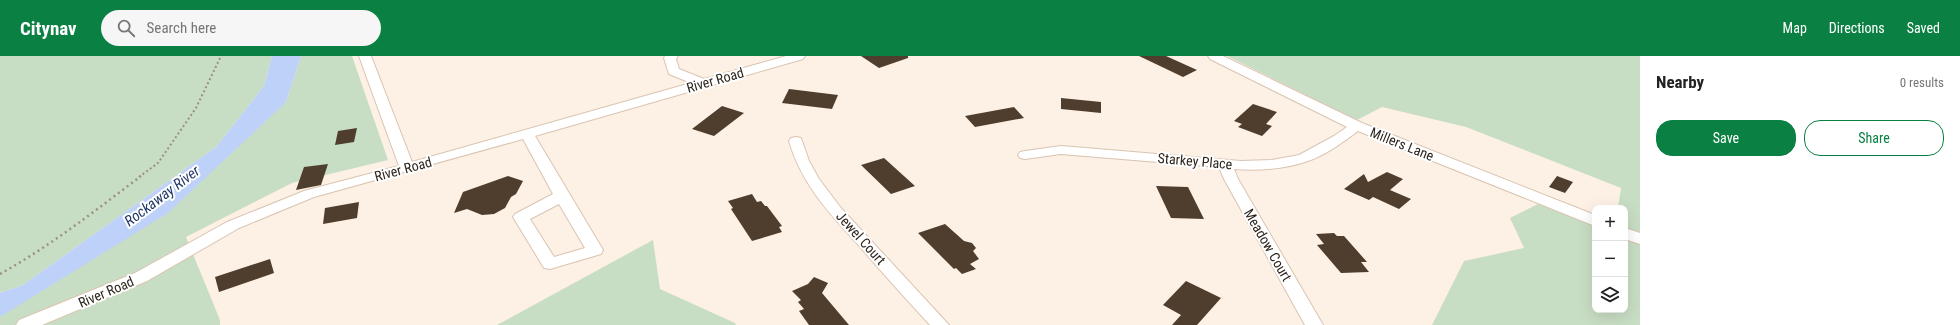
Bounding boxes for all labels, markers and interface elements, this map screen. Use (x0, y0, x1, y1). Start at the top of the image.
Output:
search box (101, 10, 381, 46)
text: Citynav (20, 17, 77, 40)
icon: search (115, 17, 137, 39)
text: Search here (147, 19, 216, 37)
text: Map (1783, 20, 1807, 36)
text: Directions (1829, 20, 1885, 36)
text: Saved (1907, 20, 1940, 36)
street label: River Road (685, 64, 745, 96)
text: Nearby (1656, 72, 1704, 92)
text: 0 results (1900, 75, 1944, 90)
button: Save (1656, 120, 1796, 156)
button: Share (1804, 120, 1944, 156)
street label: Millers Lane (1368, 124, 1437, 164)
street label: Starkey Place (1157, 150, 1233, 172)
street label: River Road (373, 154, 433, 184)
water label: Rockaway River (121, 162, 204, 230)
map controls (1592, 205, 1628, 313)
button: + (1592, 205, 1628, 241)
street label: Meadow Court (1241, 206, 1295, 284)
street label: Jewel Court (833, 208, 889, 268)
button: − (1592, 241, 1628, 277)
street label: River Road (76, 273, 136, 311)
button: layers (1592, 277, 1628, 313)

